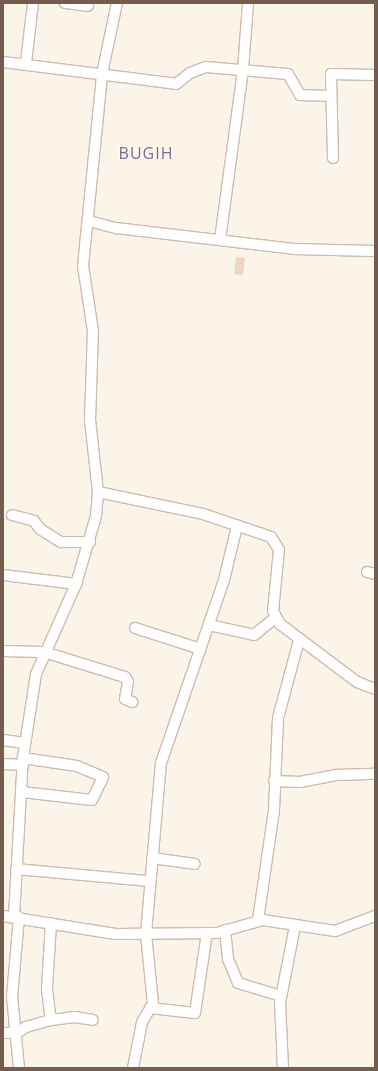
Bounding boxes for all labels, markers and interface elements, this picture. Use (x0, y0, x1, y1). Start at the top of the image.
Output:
district label: BUGIH (119, 143, 173, 163)

